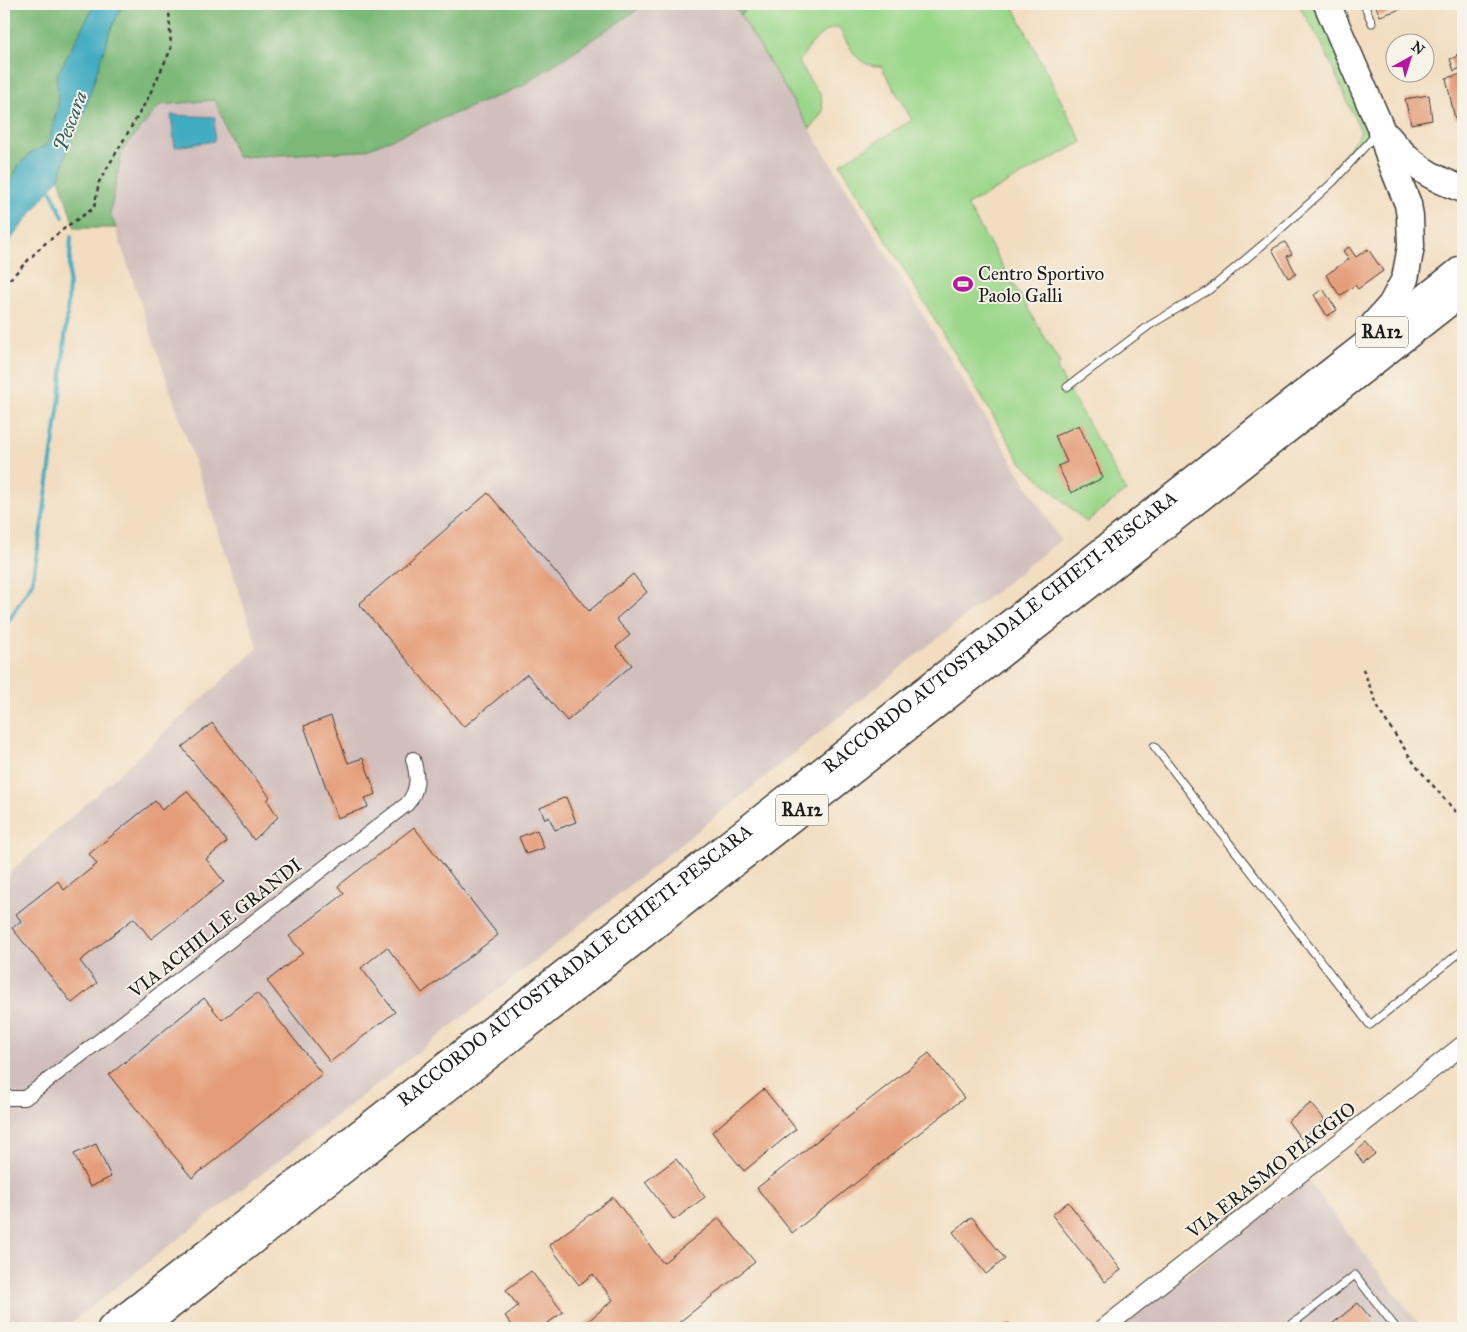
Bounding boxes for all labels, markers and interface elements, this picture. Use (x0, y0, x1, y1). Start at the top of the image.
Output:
north arrow (1384, 32, 1434, 82)
text: N (1408, 38, 1428, 59)
water label: Pescara (48, 87, 92, 155)
place label: Centro Sportivo Paolo Galli (978, 262, 1105, 307)
sports icon: Centro Sportivo Paolo Galli (952, 273, 974, 295)
road number: RA12 (1356, 316, 1408, 348)
street label: RACCORDO AUTOSTRADALE CHIETI-PESCARA (818, 485, 1182, 778)
road number: RA12 (776, 794, 828, 826)
street label: RACCORDO AUTOSTRADALE CHIETI-PESCARA (393, 818, 757, 1111)
street label: VIA ACHILLE GRANDI (123, 853, 306, 1003)
street label: VIA ERASMO PIAGGIO (1181, 1097, 1360, 1244)

